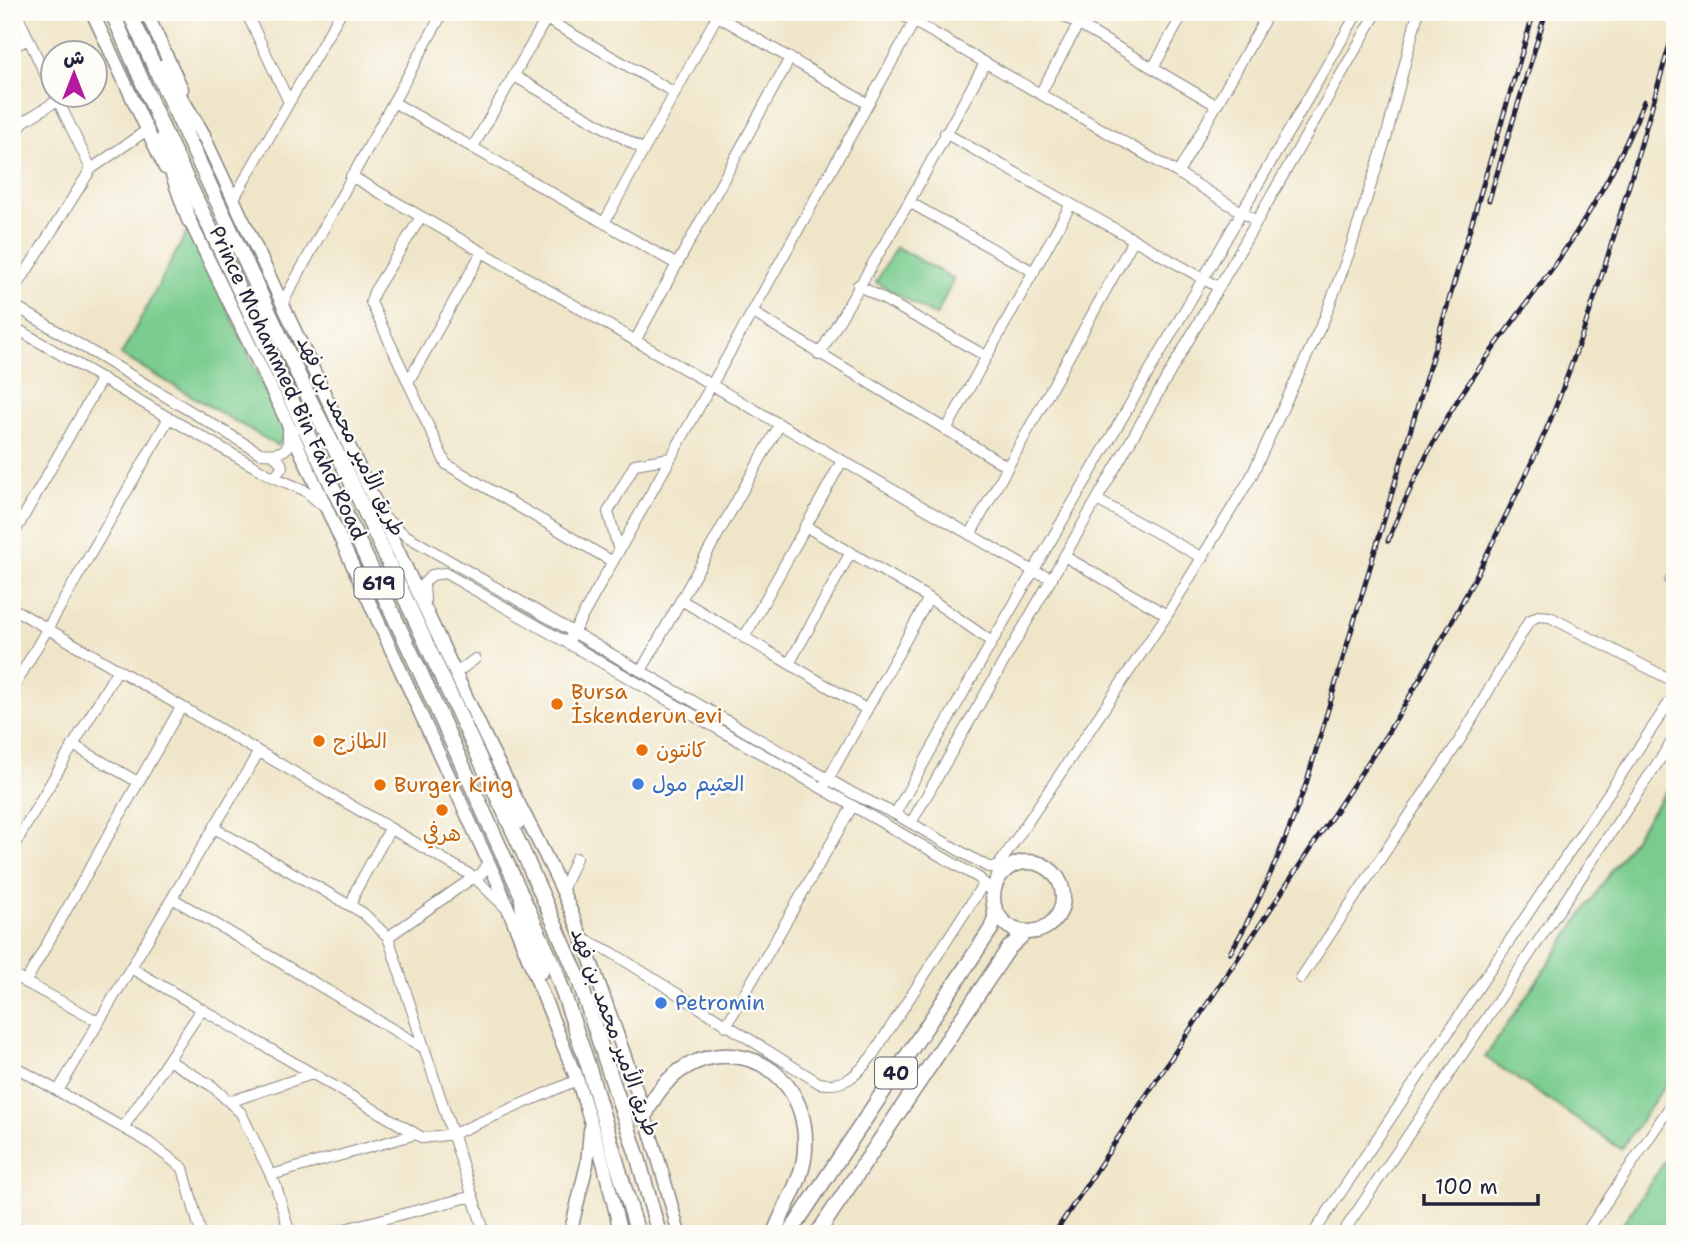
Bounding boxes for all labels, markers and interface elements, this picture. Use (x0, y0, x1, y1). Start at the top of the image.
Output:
north arrow (38, 38, 108, 108)
text: ش (64, 45, 85, 70)
street label: Prince Mohammed Bin Fahd Road (203, 221, 373, 545)
street label: طريق الأمير محمد بن فهد (290, 331, 412, 541)
road number: 619 (354, 568, 404, 598)
place label: Bursa İskenderun evi (571, 678, 723, 730)
marker: Bursa İskenderun evi (549, 696, 565, 712)
place label: الطازج (333, 727, 387, 755)
marker: الطازج (311, 733, 327, 749)
place label: كانتون (656, 736, 706, 764)
marker: كانتون (634, 742, 650, 758)
place label: العثيم مول (652, 770, 745, 800)
place label: Burger King (394, 771, 513, 799)
marker: العثيم مول (630, 776, 646, 792)
marker: Burger King (372, 777, 388, 793)
marker: هرفي (434, 802, 450, 818)
place label: هرفي (423, 820, 461, 849)
street label: طريق الأمير محمد بن فهد (564, 924, 666, 1140)
place label: Petromin (675, 989, 765, 1017)
marker: Petromin (653, 995, 669, 1011)
road number: 40 (875, 1058, 917, 1088)
scale bar (1424, 1162, 1538, 1206)
text: 100 m (1435, 1173, 1498, 1201)

